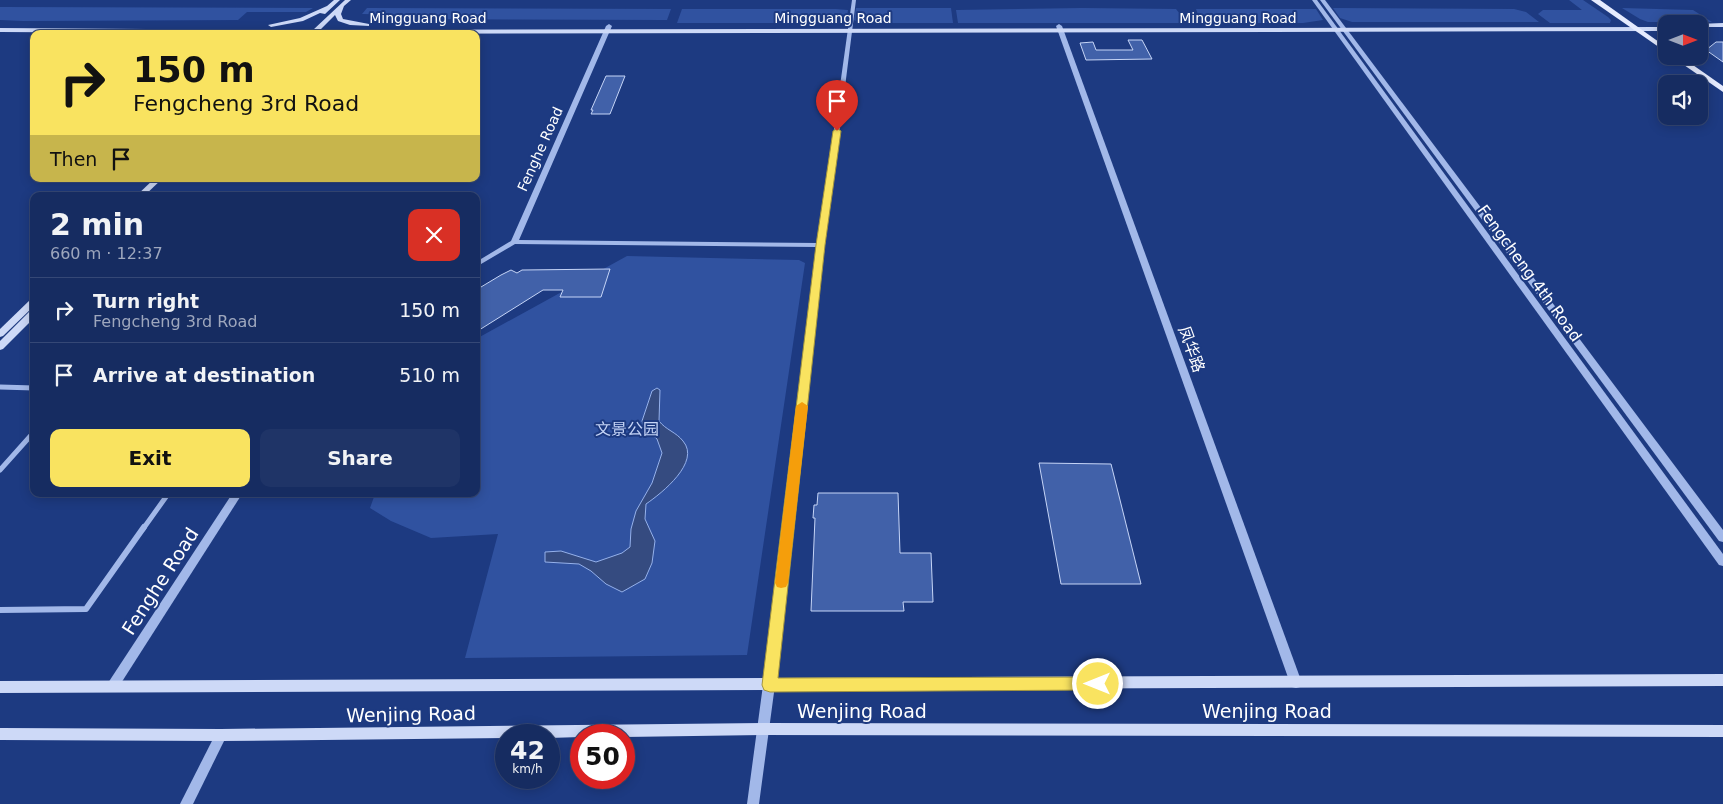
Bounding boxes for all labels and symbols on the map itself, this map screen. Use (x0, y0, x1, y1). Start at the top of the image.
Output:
street label: Mingguang Road (369, 10, 487, 26)
street label: Mingguang Road (774, 10, 892, 26)
street label: Mingguang Road (1179, 10, 1297, 26)
north arrow (1658, 15, 1708, 65)
pin (816, 80, 858, 131)
street label: Fenghe Road (514, 104, 566, 194)
street label: Fengcheng 4th Road (1474, 201, 1586, 345)
street label: 凤华路 (1174, 323, 1209, 375)
park label: 文景公园 (595, 420, 659, 439)
street label: Fenghe Road (117, 523, 203, 639)
position arrow (1071, 657, 1123, 709)
street label: Wenjing Road (797, 700, 927, 722)
street label: Wenjing Road (1202, 700, 1332, 722)
street label: Wenjing Road (346, 702, 476, 726)
speed limit sign: 50 (570, 724, 635, 789)

